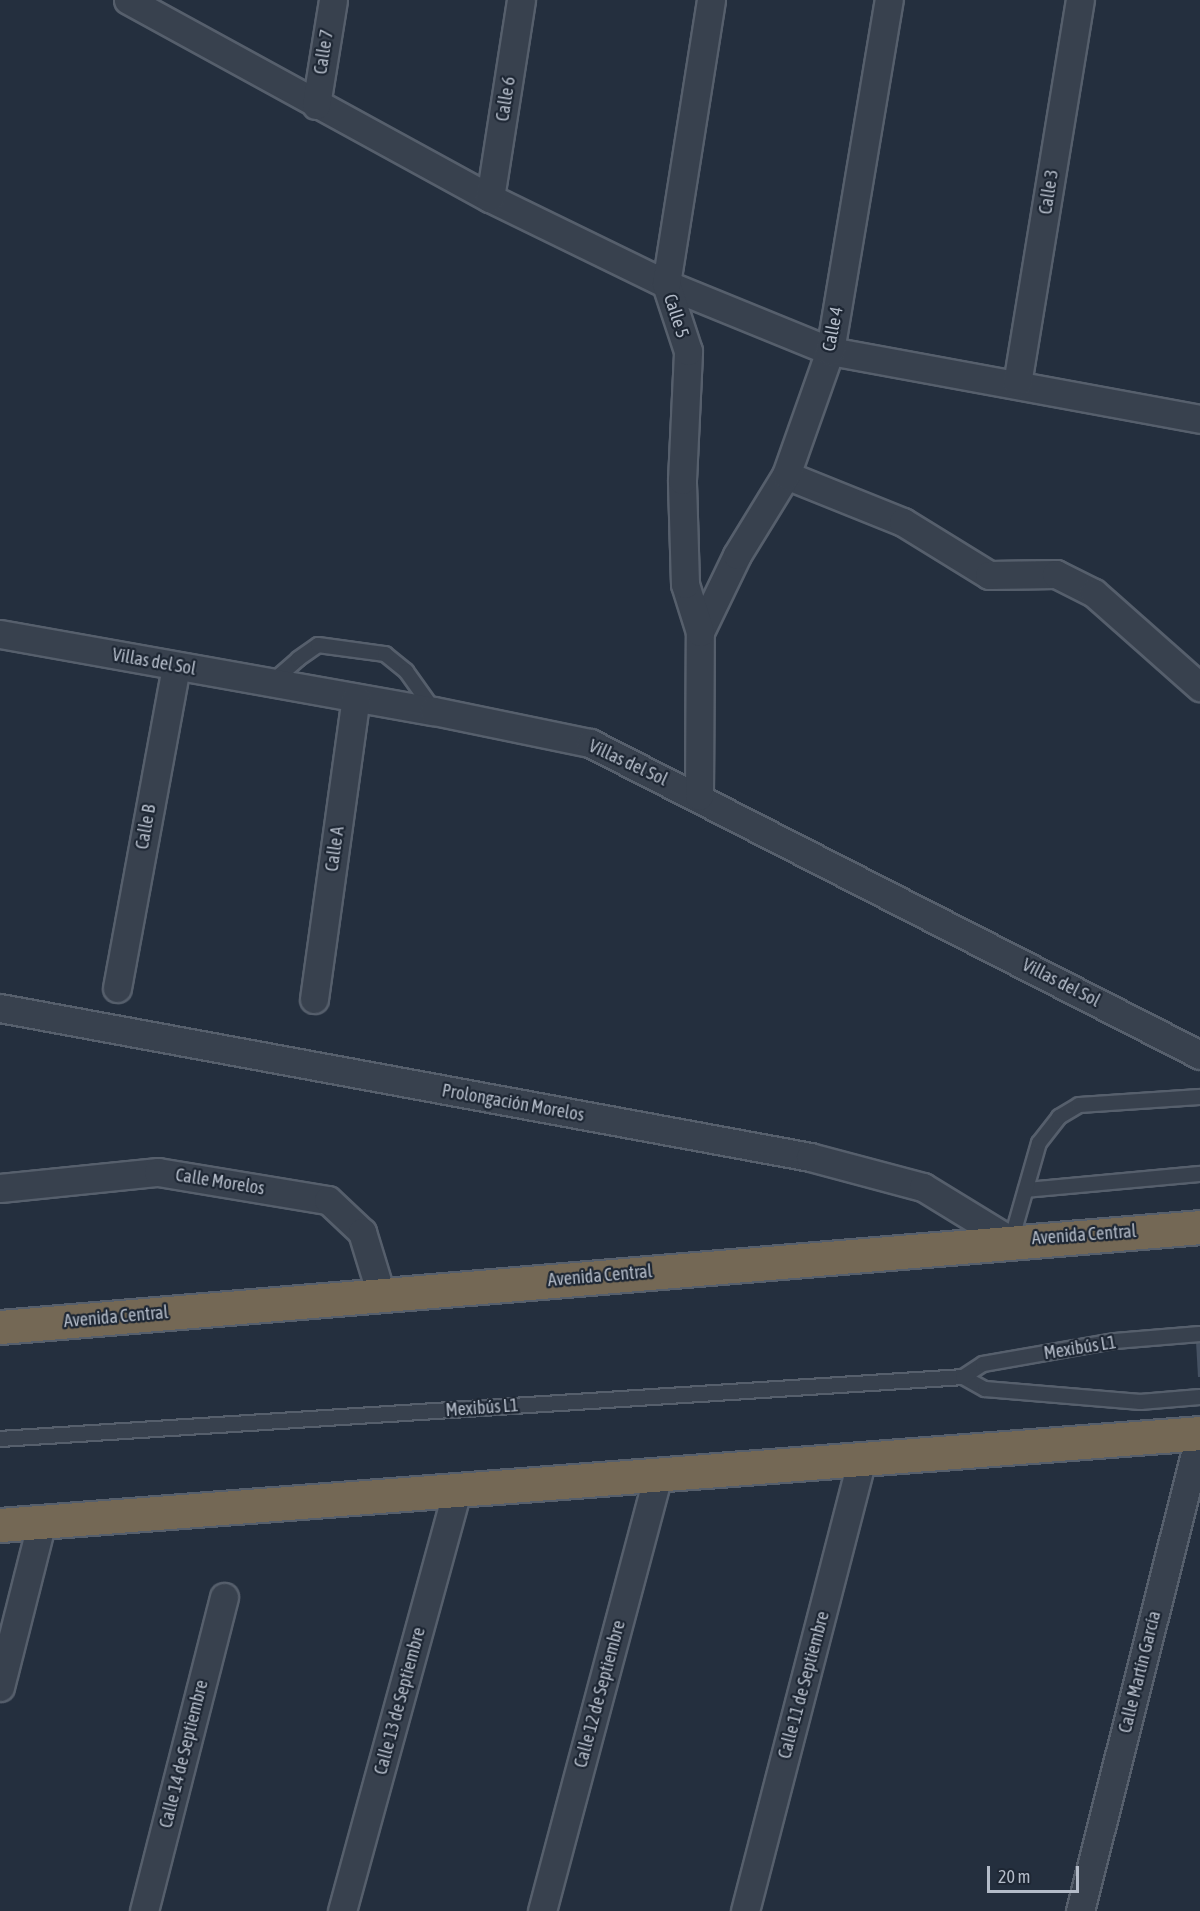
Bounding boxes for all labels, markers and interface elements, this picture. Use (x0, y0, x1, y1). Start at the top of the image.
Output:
street label: Calle 7 (310, 28, 338, 76)
street label: Calle 6 (492, 75, 520, 123)
street label: Calle 3 (1035, 168, 1063, 216)
street label: Calle 5 (659, 291, 693, 341)
street label: Calle 4 (818, 305, 848, 353)
street label: Villas del Sol (111, 644, 197, 680)
street label: Villas del Sol (585, 735, 671, 791)
street label: Calle B (131, 803, 161, 851)
street label: Calle A (321, 825, 349, 873)
street label: Villas del Sol (1018, 954, 1104, 1012)
street label: Prolongación Morelos (440, 1080, 586, 1126)
street label: Calle Morelos (174, 1164, 266, 1200)
street label: Avenida Central (1031, 1221, 1137, 1249)
street label: Avenida Central (547, 1261, 653, 1291)
street label: Avenida Central (63, 1302, 169, 1332)
street label: Mexibús L1 (1042, 1332, 1118, 1364)
street label: Mexibús L1 (445, 1395, 519, 1421)
street label: Calle 11 de Septiembre (774, 1609, 834, 1761)
street label: Calle Martín García (1114, 1609, 1166, 1735)
street label: Calle 12 de Septiembre (570, 1618, 630, 1770)
street label: Calle 13 de Septiembre (370, 1625, 430, 1777)
street label: Calle 14 de Septiembre (155, 1678, 213, 1830)
scale bar (990, 1854, 1082, 1892)
text: 20 m (998, 1866, 1030, 1887)

